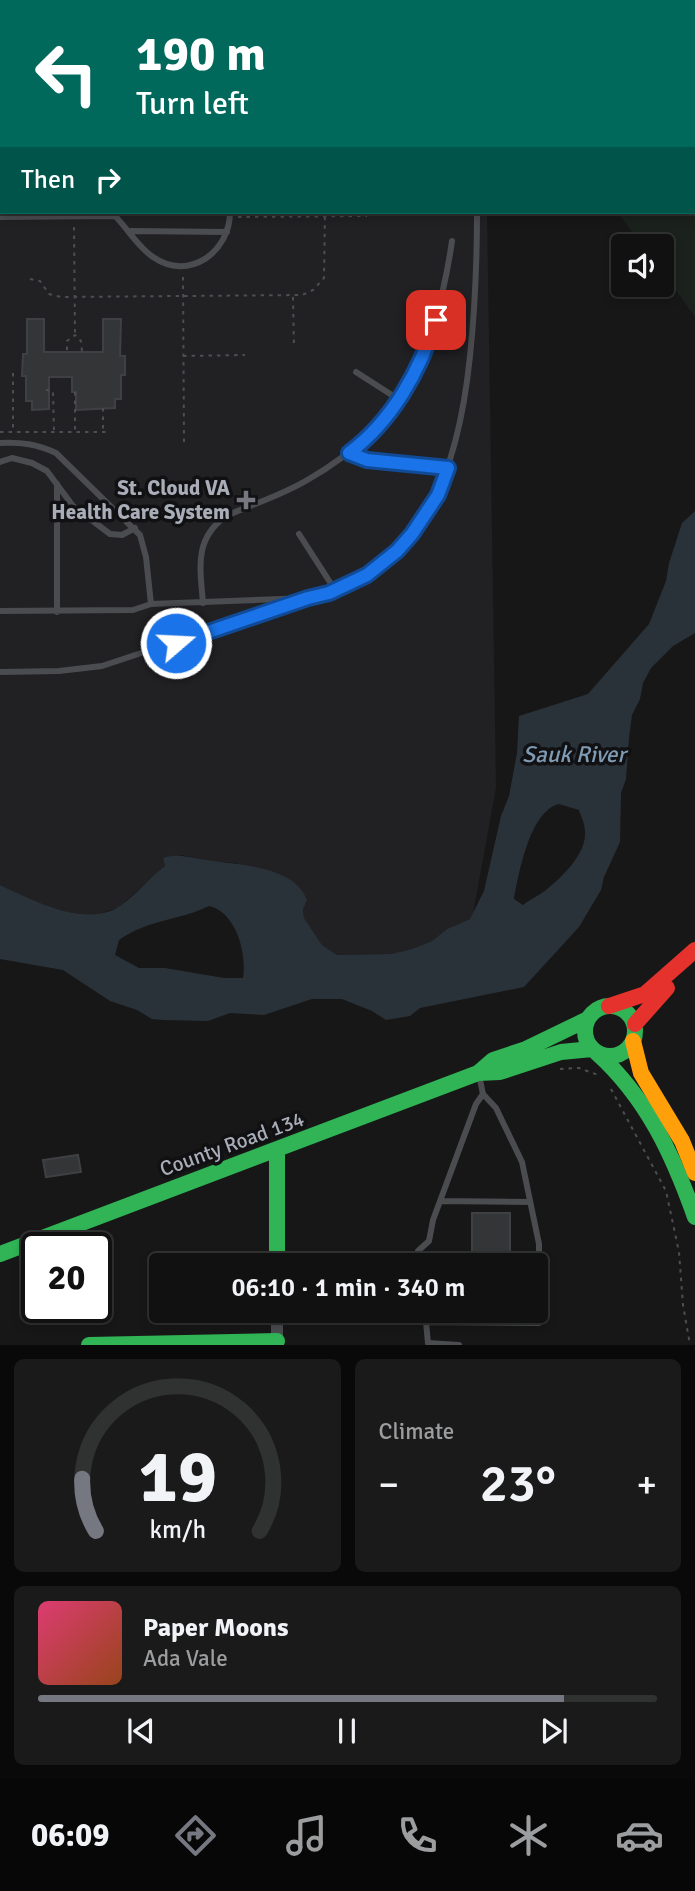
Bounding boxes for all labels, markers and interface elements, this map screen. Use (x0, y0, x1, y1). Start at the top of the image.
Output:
text: 190 m (136, 24, 266, 84)
icon: left (21, 28, 112, 119)
text: Turn left (136, 84, 249, 123)
icon: right (89, 161, 127, 199)
text: Then (21, 164, 75, 196)
map controls (611, 234, 674, 297)
button: sound (611, 234, 674, 297)
pin (406, 290, 466, 350)
icon: arrive (417, 301, 455, 339)
place label: St. Cloud VA Health Care System (51, 475, 231, 525)
marker: St. Cloud VA Health Care System (236, 490, 256, 510)
position arrow (139, 606, 213, 680)
water label: Sauk River (522, 740, 629, 769)
street label: County Road 134 (156, 1106, 308, 1182)
speed limit sign: 20 (21, 1232, 112, 1323)
text: 06:10 · 1 min · 340 m (232, 1272, 465, 1304)
text: Climate (379, 1417, 454, 1446)
text: 19 (138, 1434, 217, 1523)
text: 23° (480, 1452, 556, 1516)
text: − (379, 1461, 399, 1508)
text: + (636, 1461, 657, 1508)
text: km/h (149, 1514, 206, 1545)
text: Paper Moons (143, 1612, 289, 1644)
text: Ada Vale (143, 1644, 228, 1673)
icon: previous (122, 1712, 160, 1750)
icon: pause (328, 1712, 366, 1750)
icon: next (535, 1712, 573, 1750)
icon: directions (171, 1811, 220, 1860)
icon: music (282, 1811, 331, 1860)
icon: phone (393, 1811, 442, 1860)
icon: climate (504, 1811, 553, 1860)
icon: car (615, 1811, 664, 1860)
text: 06:09 (31, 1816, 110, 1855)

